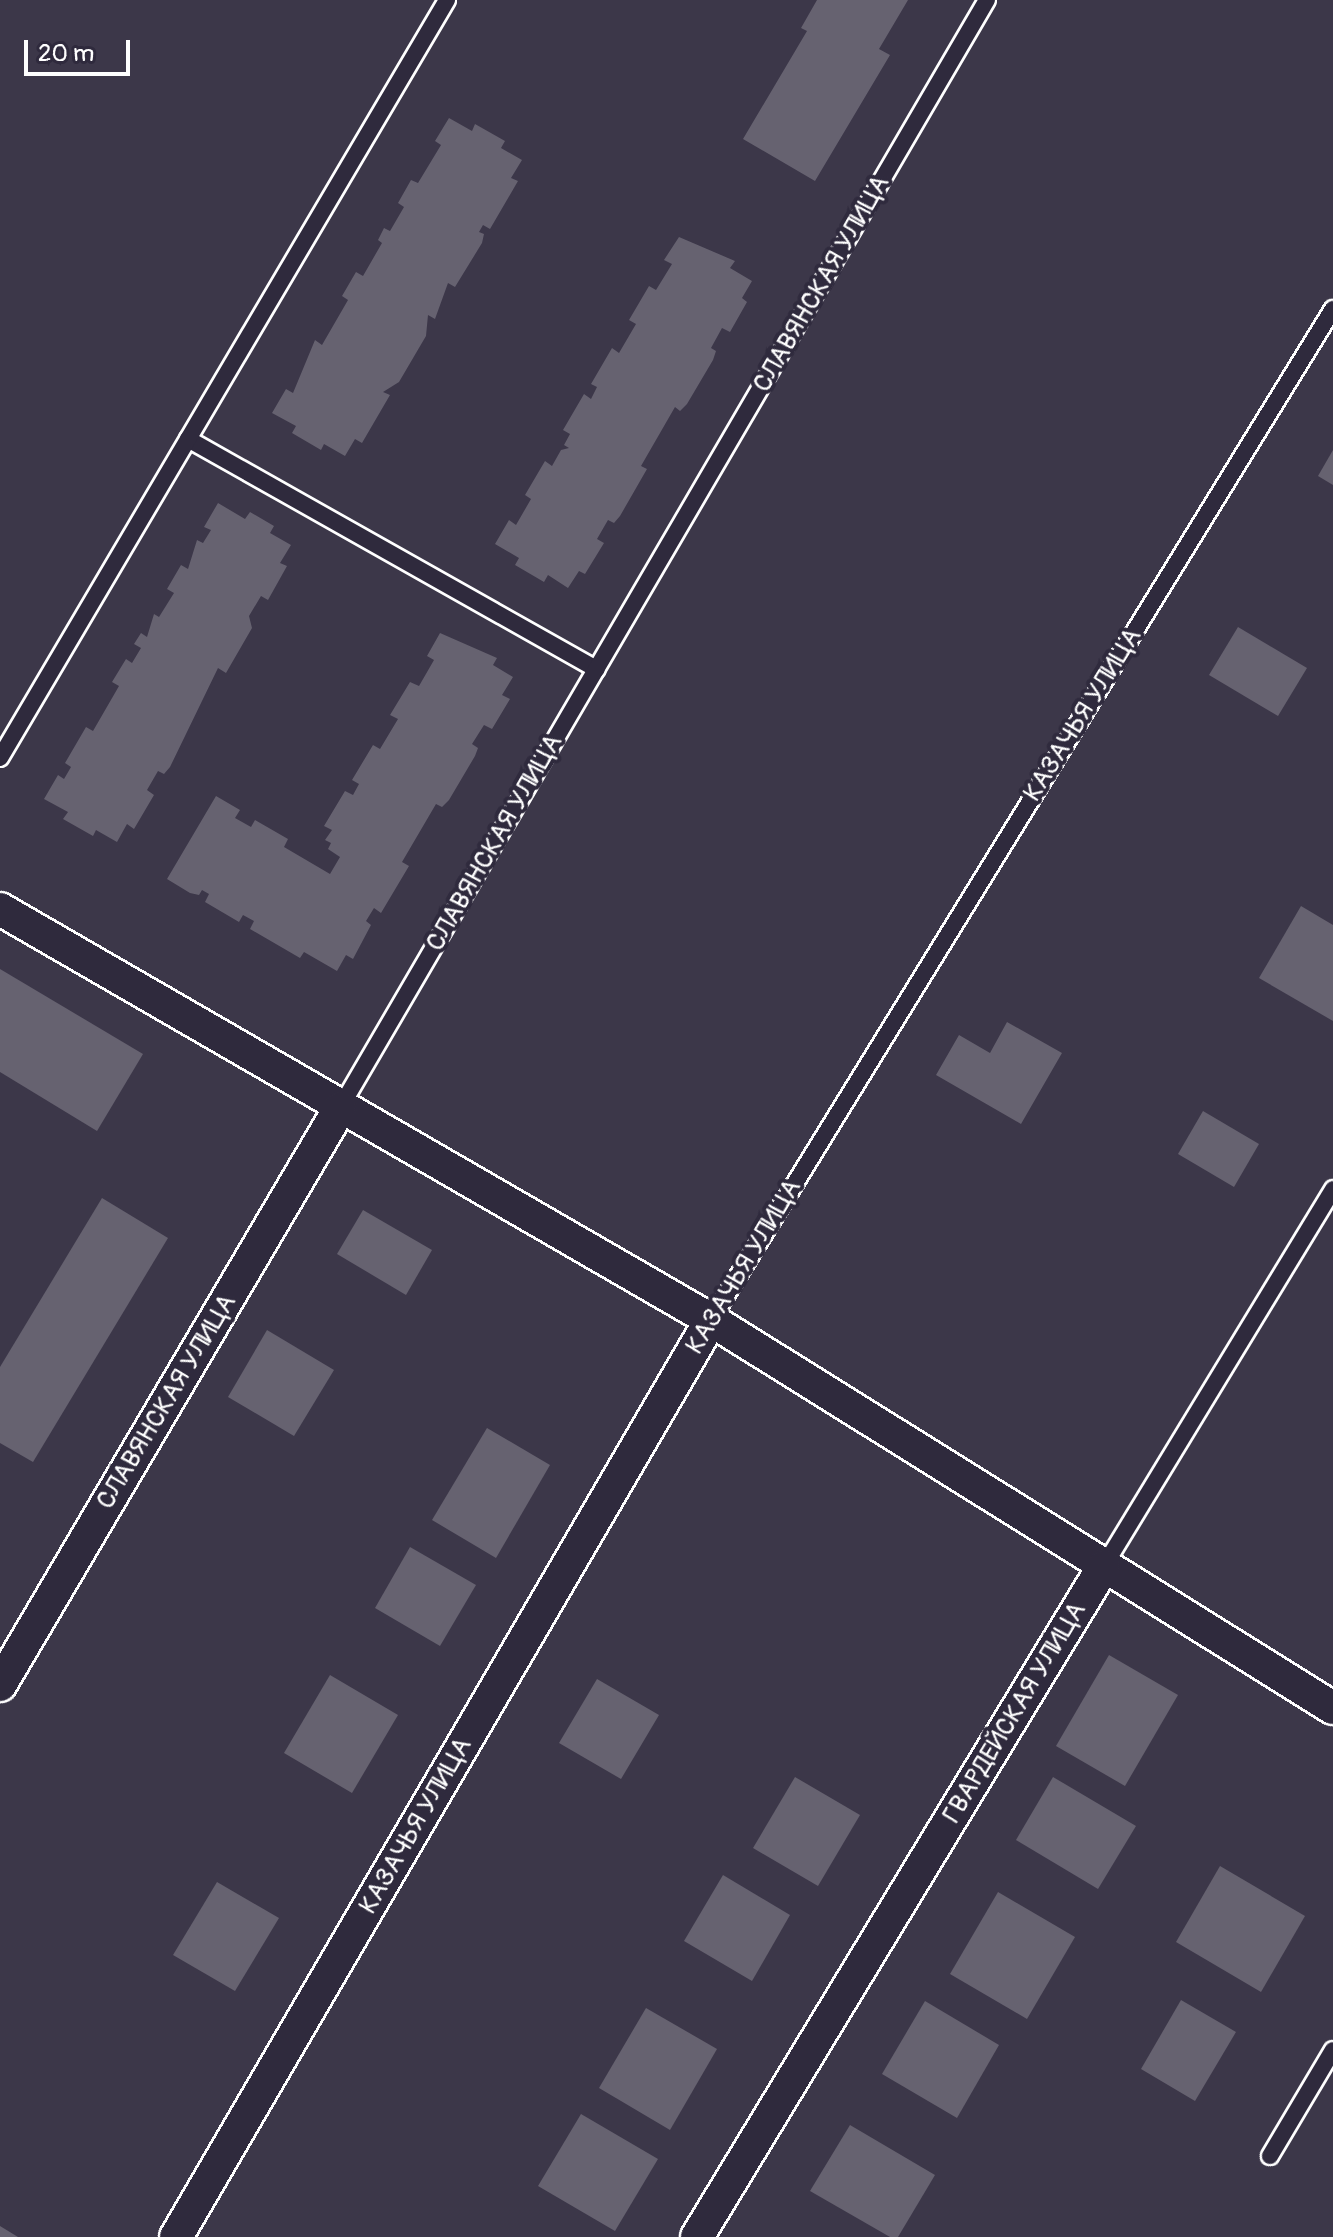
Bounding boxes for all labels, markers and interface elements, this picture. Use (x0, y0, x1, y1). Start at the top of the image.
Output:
scale bar (28, 24, 134, 74)
text: 20 m (38, 39, 94, 68)
street label: СЛАВЯНСКАЯ УЛИЦА (747, 170, 897, 398)
street label: КАЗАЧЬЯ УЛИЦА (1017, 623, 1149, 807)
street label: СЛАВЯНСКАЯ УЛИЦА (420, 729, 570, 957)
street label: КАЗАЧЬЯ УЛИЦА (680, 1174, 808, 1360)
street label: СЛАВЯНСКАЯ УЛИЦА (90, 1289, 244, 1515)
street label: ГВАРДЕЙСКАЯ УЛИЦА (937, 1597, 1093, 1829)
street label: КАЗАЧЬЯ УЛИЦА (353, 1732, 479, 1920)

